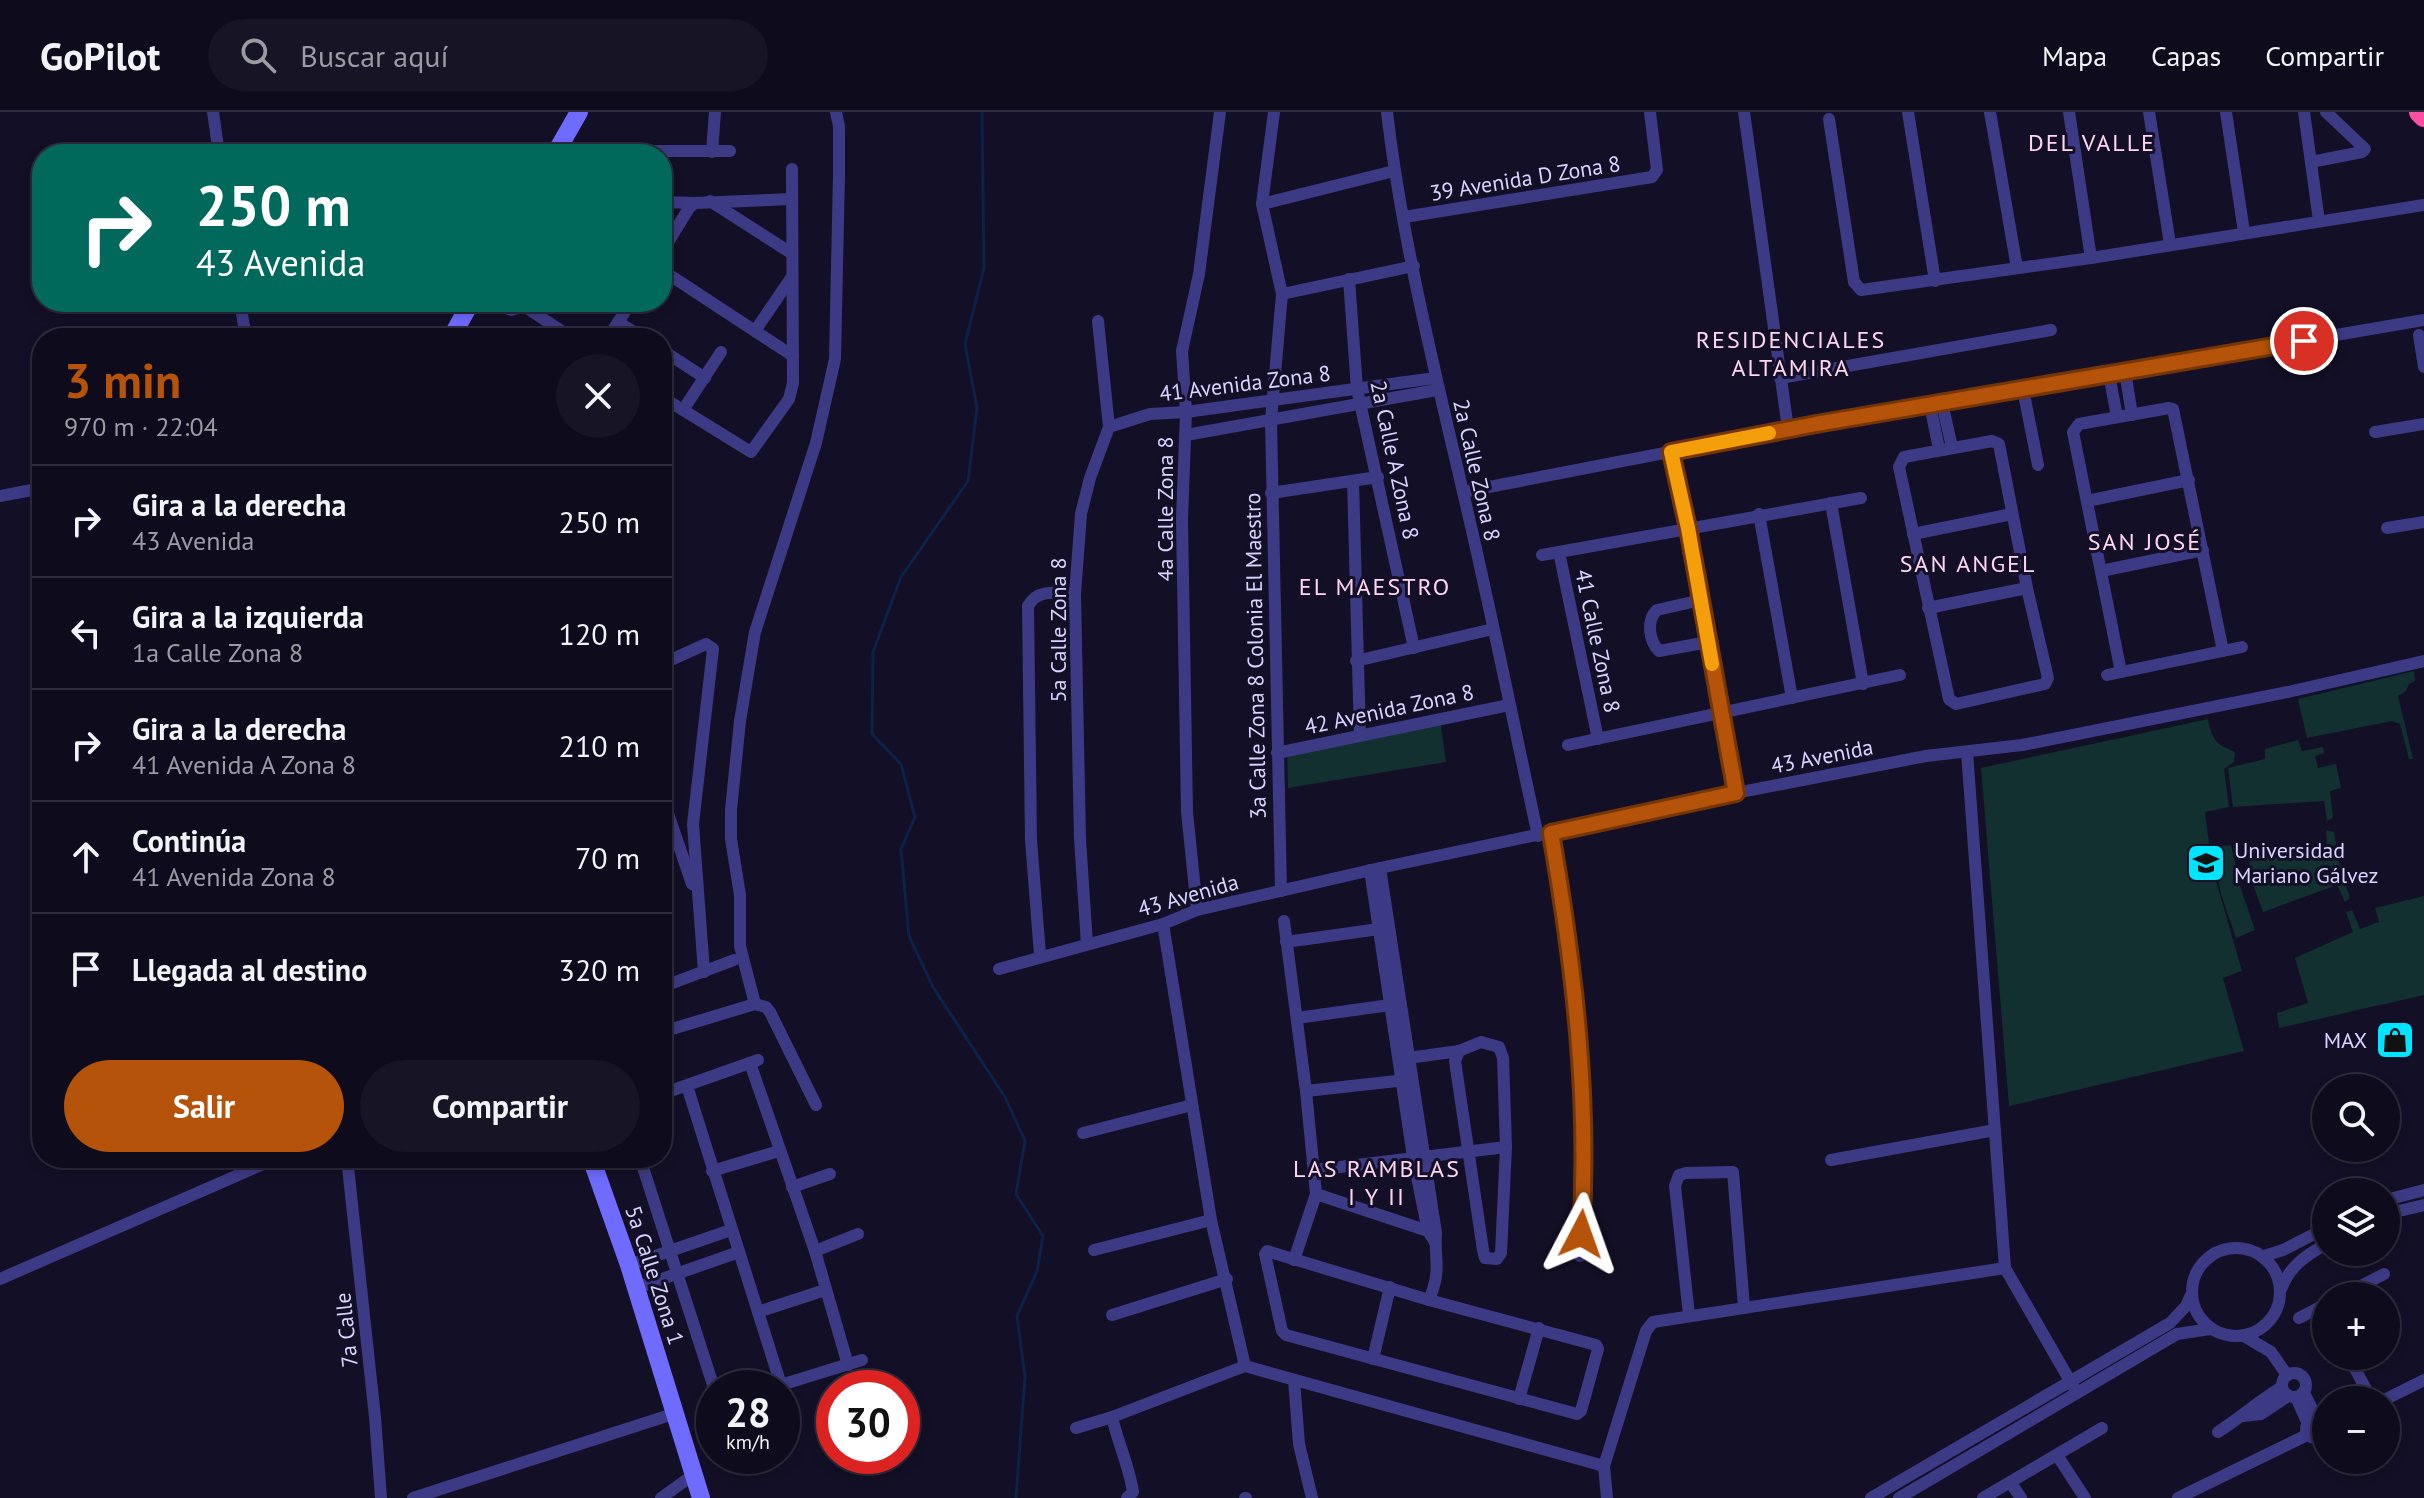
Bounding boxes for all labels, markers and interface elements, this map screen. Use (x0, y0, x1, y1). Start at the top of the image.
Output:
search box (208, 19, 768, 91)
text: GoPilot (40, 31, 160, 80)
icon: search (236, 33, 280, 77)
text: Buscar aquí (300, 36, 449, 75)
text: Mapa (2042, 37, 2107, 74)
text: Capas (2151, 37, 2221, 74)
text: Compartir (2265, 37, 2384, 74)
district label: DEL VALLE (2028, 127, 2156, 158)
street label: 39 Avenida D Zona 8 (1428, 149, 1622, 207)
text: 250 m (196, 169, 351, 241)
icon: right (64, 176, 168, 280)
text: 43 Avenida (196, 239, 365, 286)
pin (2270, 307, 2338, 375)
icon: arrive (2282, 319, 2326, 363)
district label: RESIDENCIALES ALTAMIRA (1696, 324, 1886, 383)
text: 3 min (64, 349, 181, 411)
button: close (556, 354, 640, 438)
street label: 41 Avenida Zona 8 (1158, 359, 1332, 407)
street label: 2a Calle A Zona 8 (1364, 378, 1426, 542)
street label: 2a Calle Zona 8 (1447, 396, 1507, 544)
text: 970 m · 22:04 (64, 410, 218, 443)
street label: 4a Calle Zona 8 (1151, 437, 1179, 581)
text: Gira a la derecha (132, 485, 346, 524)
street label: 3a Calle Zona 8 Colonia El Maestro (1238, 492, 1272, 820)
icon: right (64, 499, 108, 543)
text: 250 m (559, 502, 640, 541)
text: 43 Avenida (132, 524, 254, 557)
district label: SAN JOSÉ (2088, 526, 2202, 557)
district label: SAN ANGEL (1900, 548, 2036, 579)
street label: 5a Calle Zona 8 (1044, 558, 1072, 702)
street label: 41 Calle Zona 8 (1569, 567, 1627, 715)
district label: EL MAESTRO (1299, 571, 1451, 602)
text: Gira a la izquierda (132, 597, 364, 636)
icon: left (64, 611, 108, 655)
text: 120 m (559, 614, 640, 653)
text: 1a Calle Zona 8 (132, 636, 303, 669)
street label: 42 Avenida Zona 8 (1302, 677, 1476, 741)
text: Gira a la derecha (132, 709, 346, 748)
icon: right (64, 723, 108, 767)
text: 210 m (559, 726, 640, 765)
street label: 43 Avenida (1769, 732, 1875, 780)
text: 41 Avenida A Zona 8 (132, 748, 356, 781)
text: Continúa (132, 821, 246, 860)
icon: ahead (64, 835, 108, 879)
place label: Universidad Mariano Gálvez (2234, 836, 2378, 889)
text: 70 m (575, 838, 640, 877)
school or university icon: Universidad Mariano Gálvez (2185, 842, 2227, 884)
text: 41 Avenida Zona 8 (132, 860, 336, 893)
street label: 43 Avenida (1134, 867, 1242, 923)
icon: arrive (64, 947, 108, 991)
text: Llegada al destino (132, 950, 367, 989)
text: 320 m (559, 950, 640, 989)
shop icon: MAX (2374, 1019, 2416, 1061)
place label: MAX (2324, 1026, 2367, 1054)
button: Salir (64, 1060, 344, 1152)
button: Compartir (360, 1060, 640, 1152)
map controls (2312, 1074, 2400, 1474)
button: search (2312, 1074, 2400, 1162)
district label: LAS RAMBLAS I Y II (1293, 1153, 1461, 1212)
button: layers (2312, 1178, 2400, 1266)
position arrow (1539, 1192, 1623, 1276)
street label: 5a Calle Zona 1 (619, 1202, 691, 1348)
button: + (2312, 1282, 2400, 1370)
street label: 7a Calle (328, 1291, 364, 1369)
speed limit sign: 30 (816, 1370, 920, 1474)
text: 28 (725, 1386, 771, 1438)
button: − (2312, 1386, 2400, 1474)
text: km/h (726, 1429, 770, 1455)

